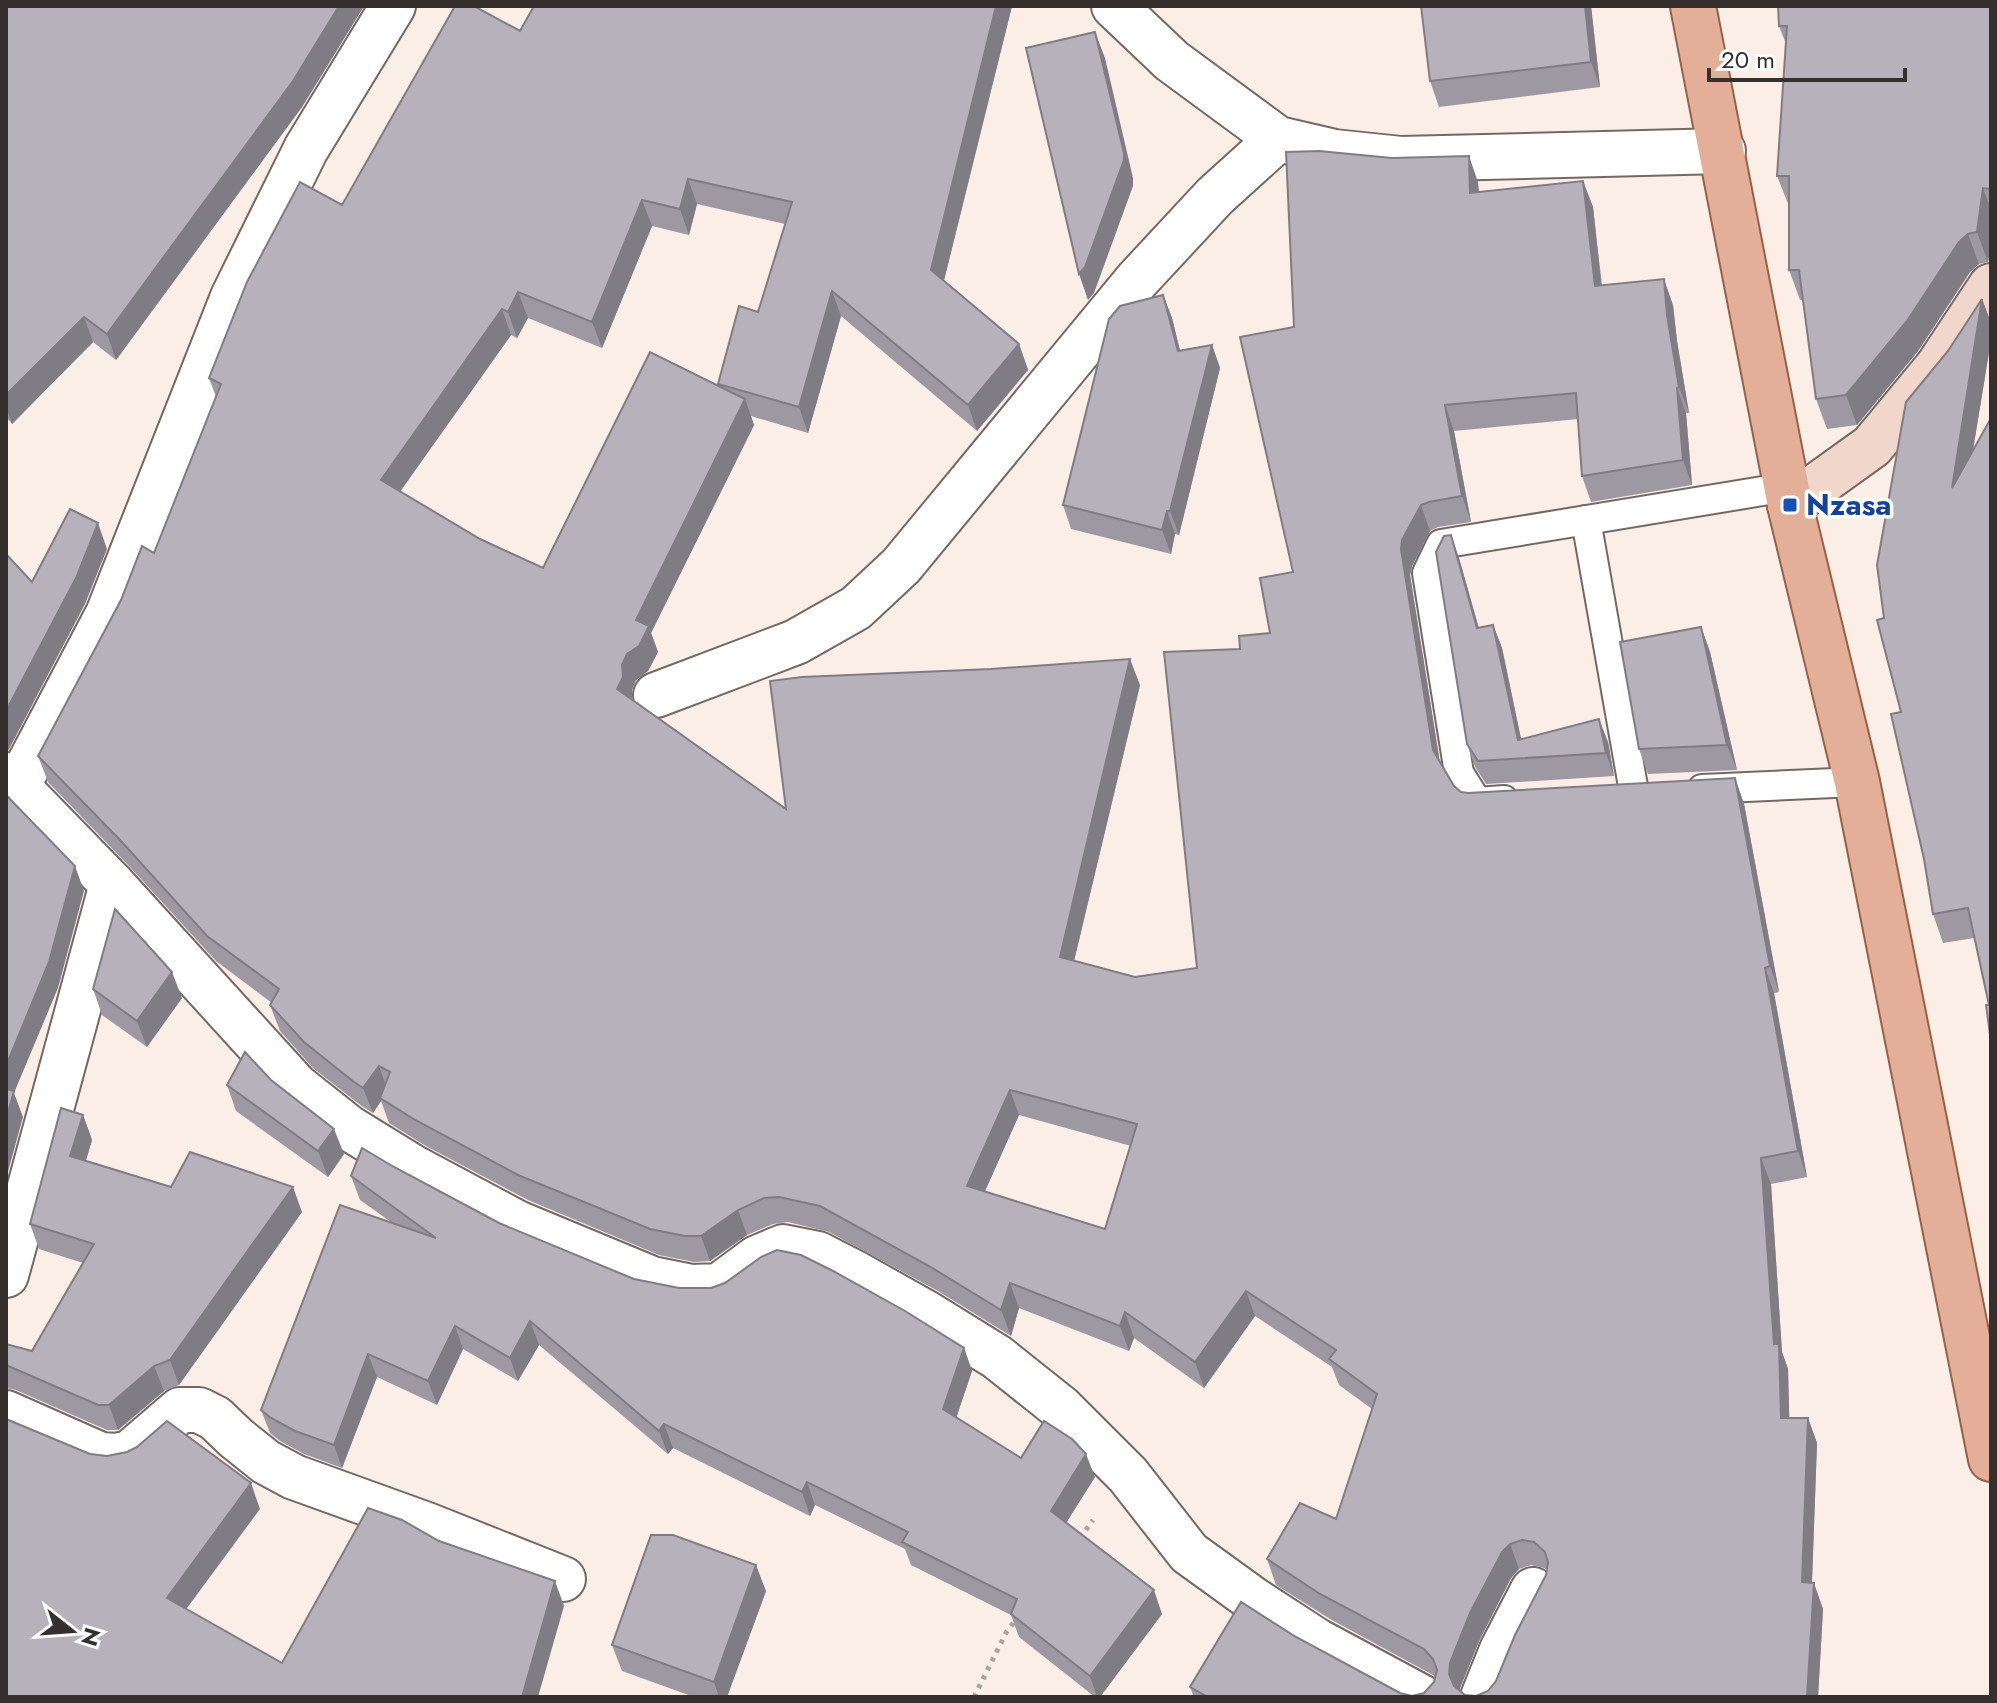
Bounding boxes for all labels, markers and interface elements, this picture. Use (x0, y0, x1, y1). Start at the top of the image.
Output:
scale bar (1709, 32, 1905, 82)
text: 20 m (1721, 42, 1775, 77)
place label: Nzasa (1806, 483, 1892, 526)
marker: Nzasa (1781, 496, 1799, 514)
north arrow (32, 1591, 112, 1671)
text: N (73, 1624, 109, 1650)

